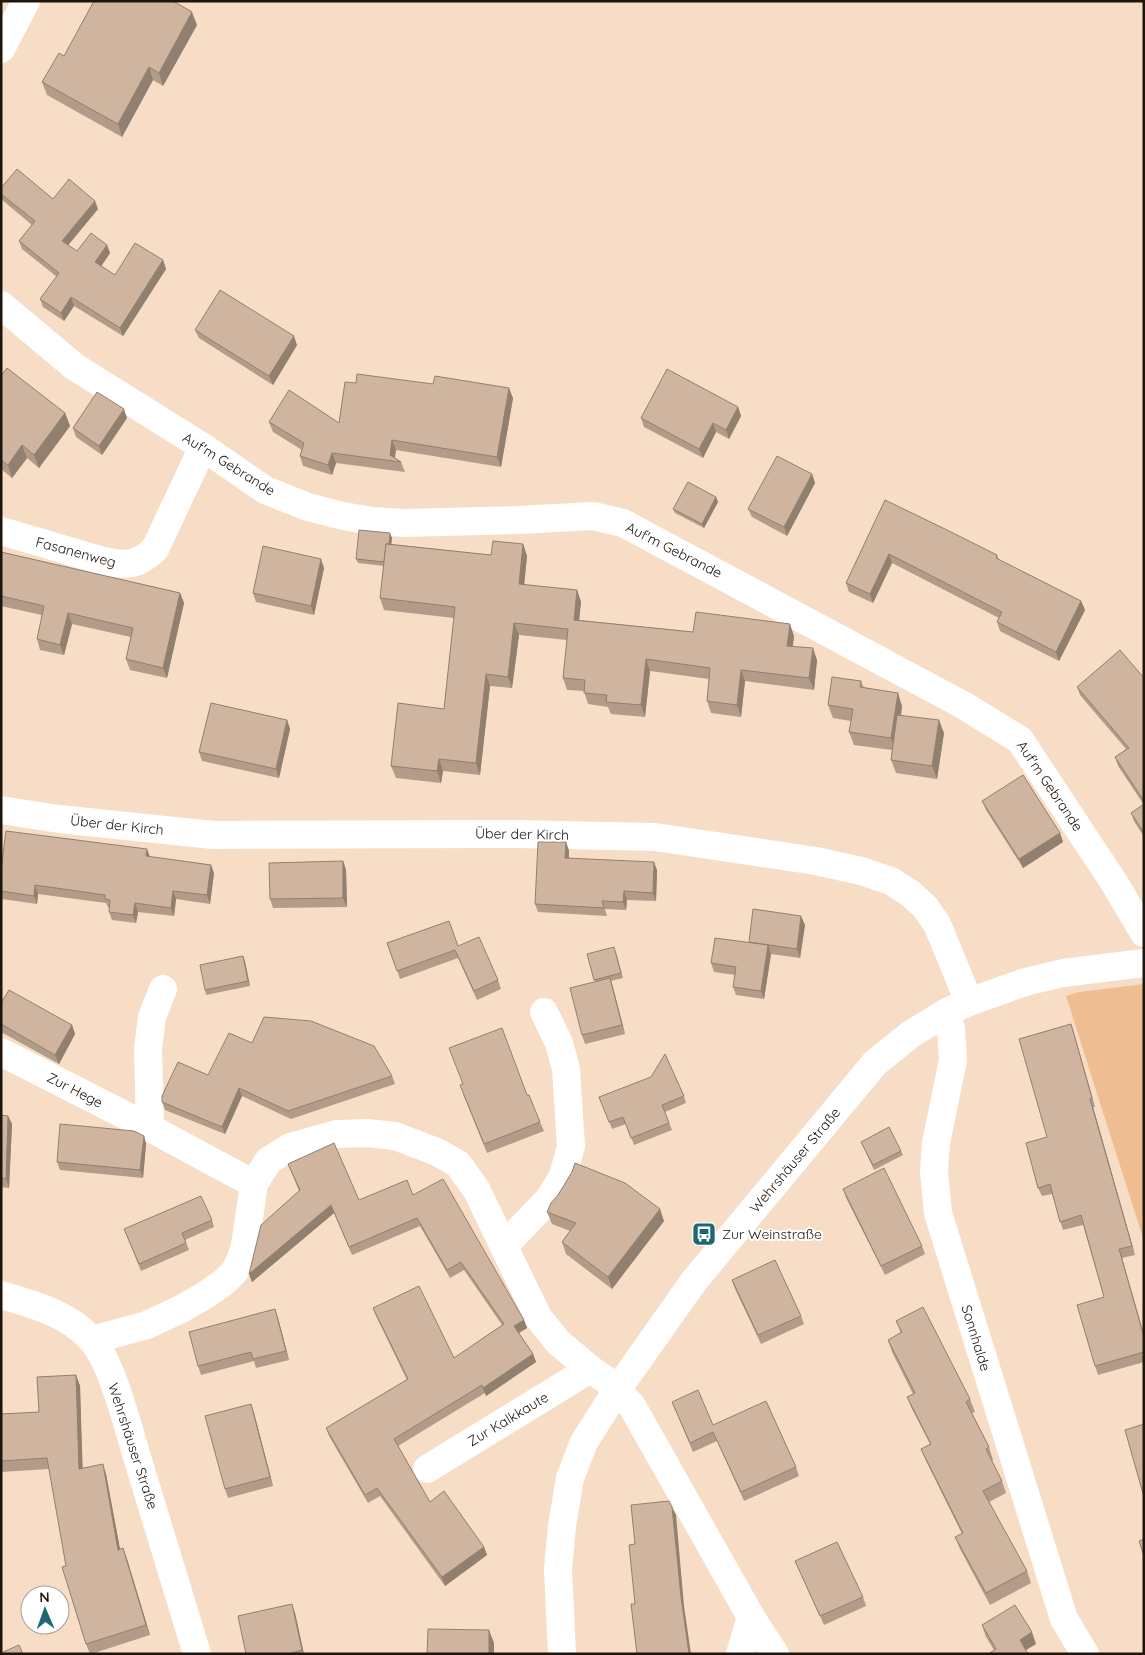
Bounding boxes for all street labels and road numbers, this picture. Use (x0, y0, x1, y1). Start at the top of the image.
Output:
street label: Auf'm Gebrande (179, 428, 279, 500)
street label: Auf'm Gebrande (623, 518, 725, 582)
street label: Fasanenweg (34, 533, 118, 571)
street label: Auf'm Gebrande (1013, 737, 1087, 835)
street label: Über der Kirch (69, 811, 165, 839)
street label: Über der Kirch (475, 824, 569, 844)
street label: Zur Hege (44, 1068, 106, 1112)
street label: Wehrshäuser Straße (746, 1104, 844, 1216)
street label: Sonnhalde (957, 1303, 995, 1373)
street label: Wehrshäuser Straße (104, 1381, 162, 1512)
street label: Zur Kalkkaute (464, 1388, 552, 1450)

